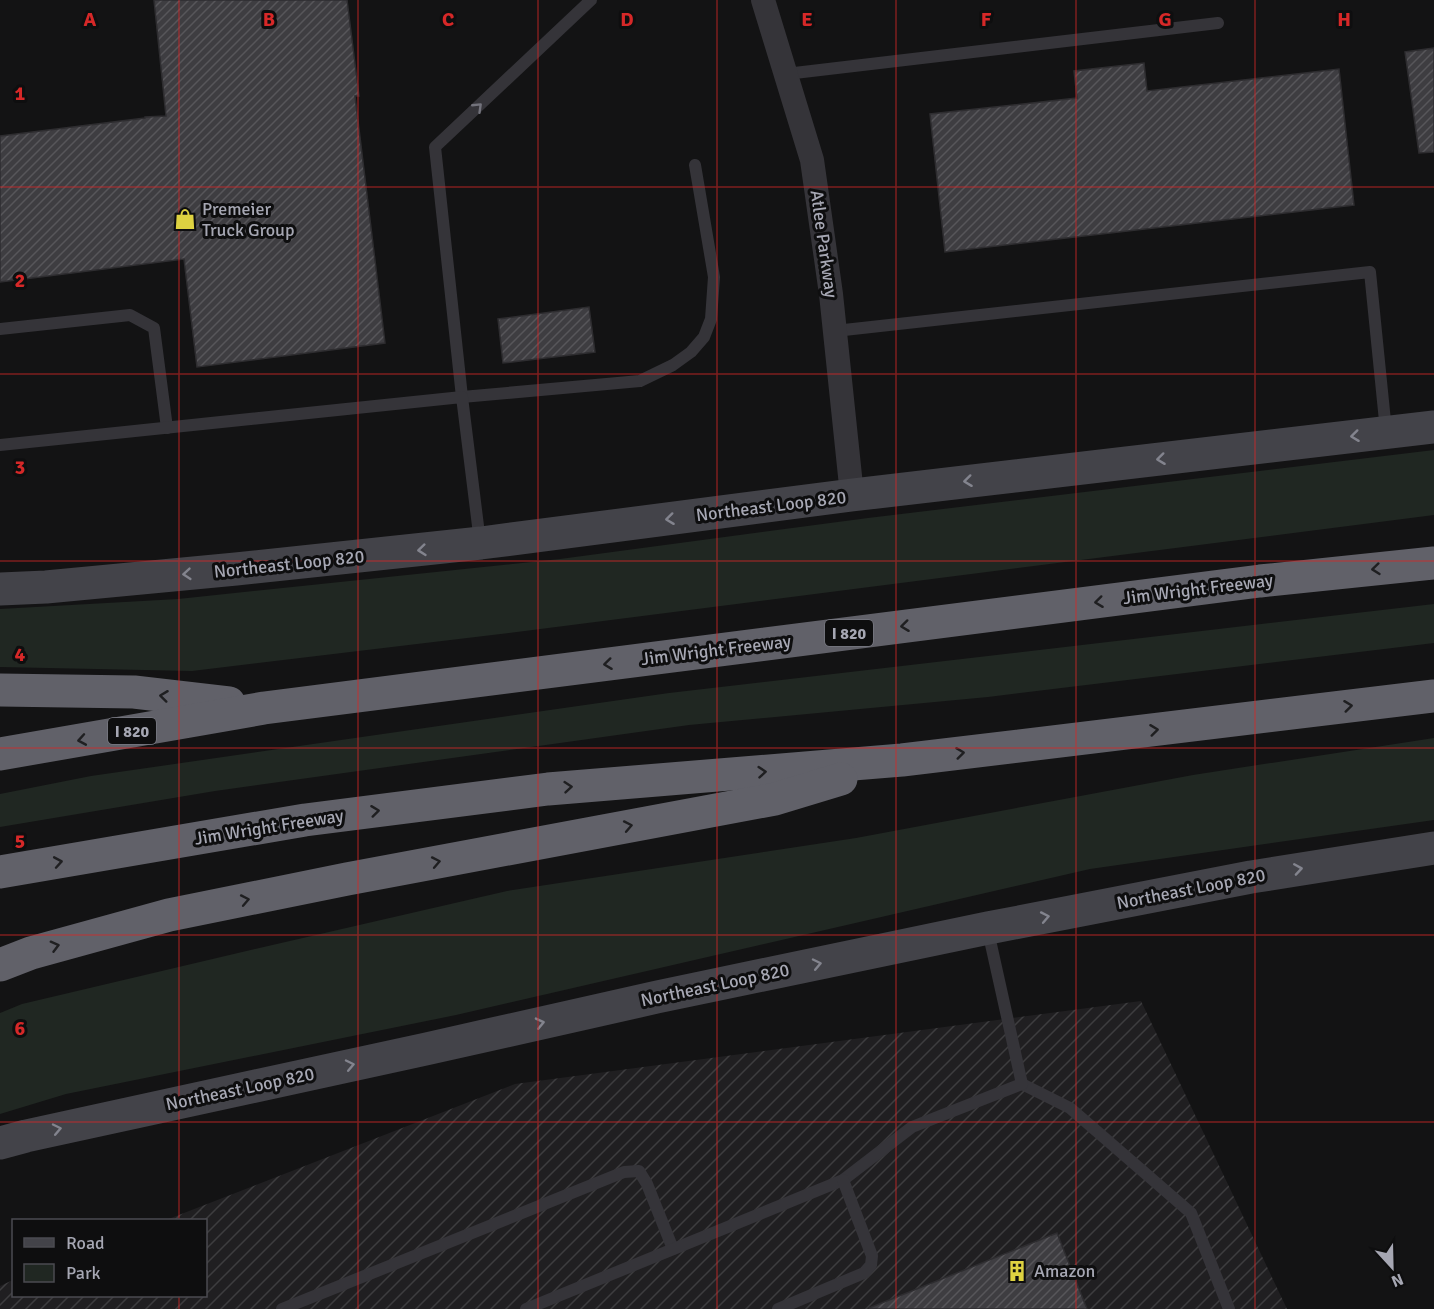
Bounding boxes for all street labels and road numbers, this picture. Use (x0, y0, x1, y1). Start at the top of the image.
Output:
street label: Atlee Parkway (806, 189, 843, 300)
street label: Northeast Loop 820 (695, 486, 847, 526)
street label: Northeast Loop 820 (213, 545, 365, 583)
street label: Jim Wright Freeway (1122, 569, 1275, 609)
road number: I 820 (825, 620, 873, 646)
street label: Jim Wright Freeway (640, 630, 793, 670)
road number: I 820 (108, 718, 156, 744)
street label: Jim Wright Freeway (193, 804, 346, 850)
street label: Northeast Loop 820 (1115, 864, 1267, 914)
street label: Northeast Loop 820 (639, 959, 791, 1011)
street label: Northeast Loop 820 (164, 1063, 316, 1115)

